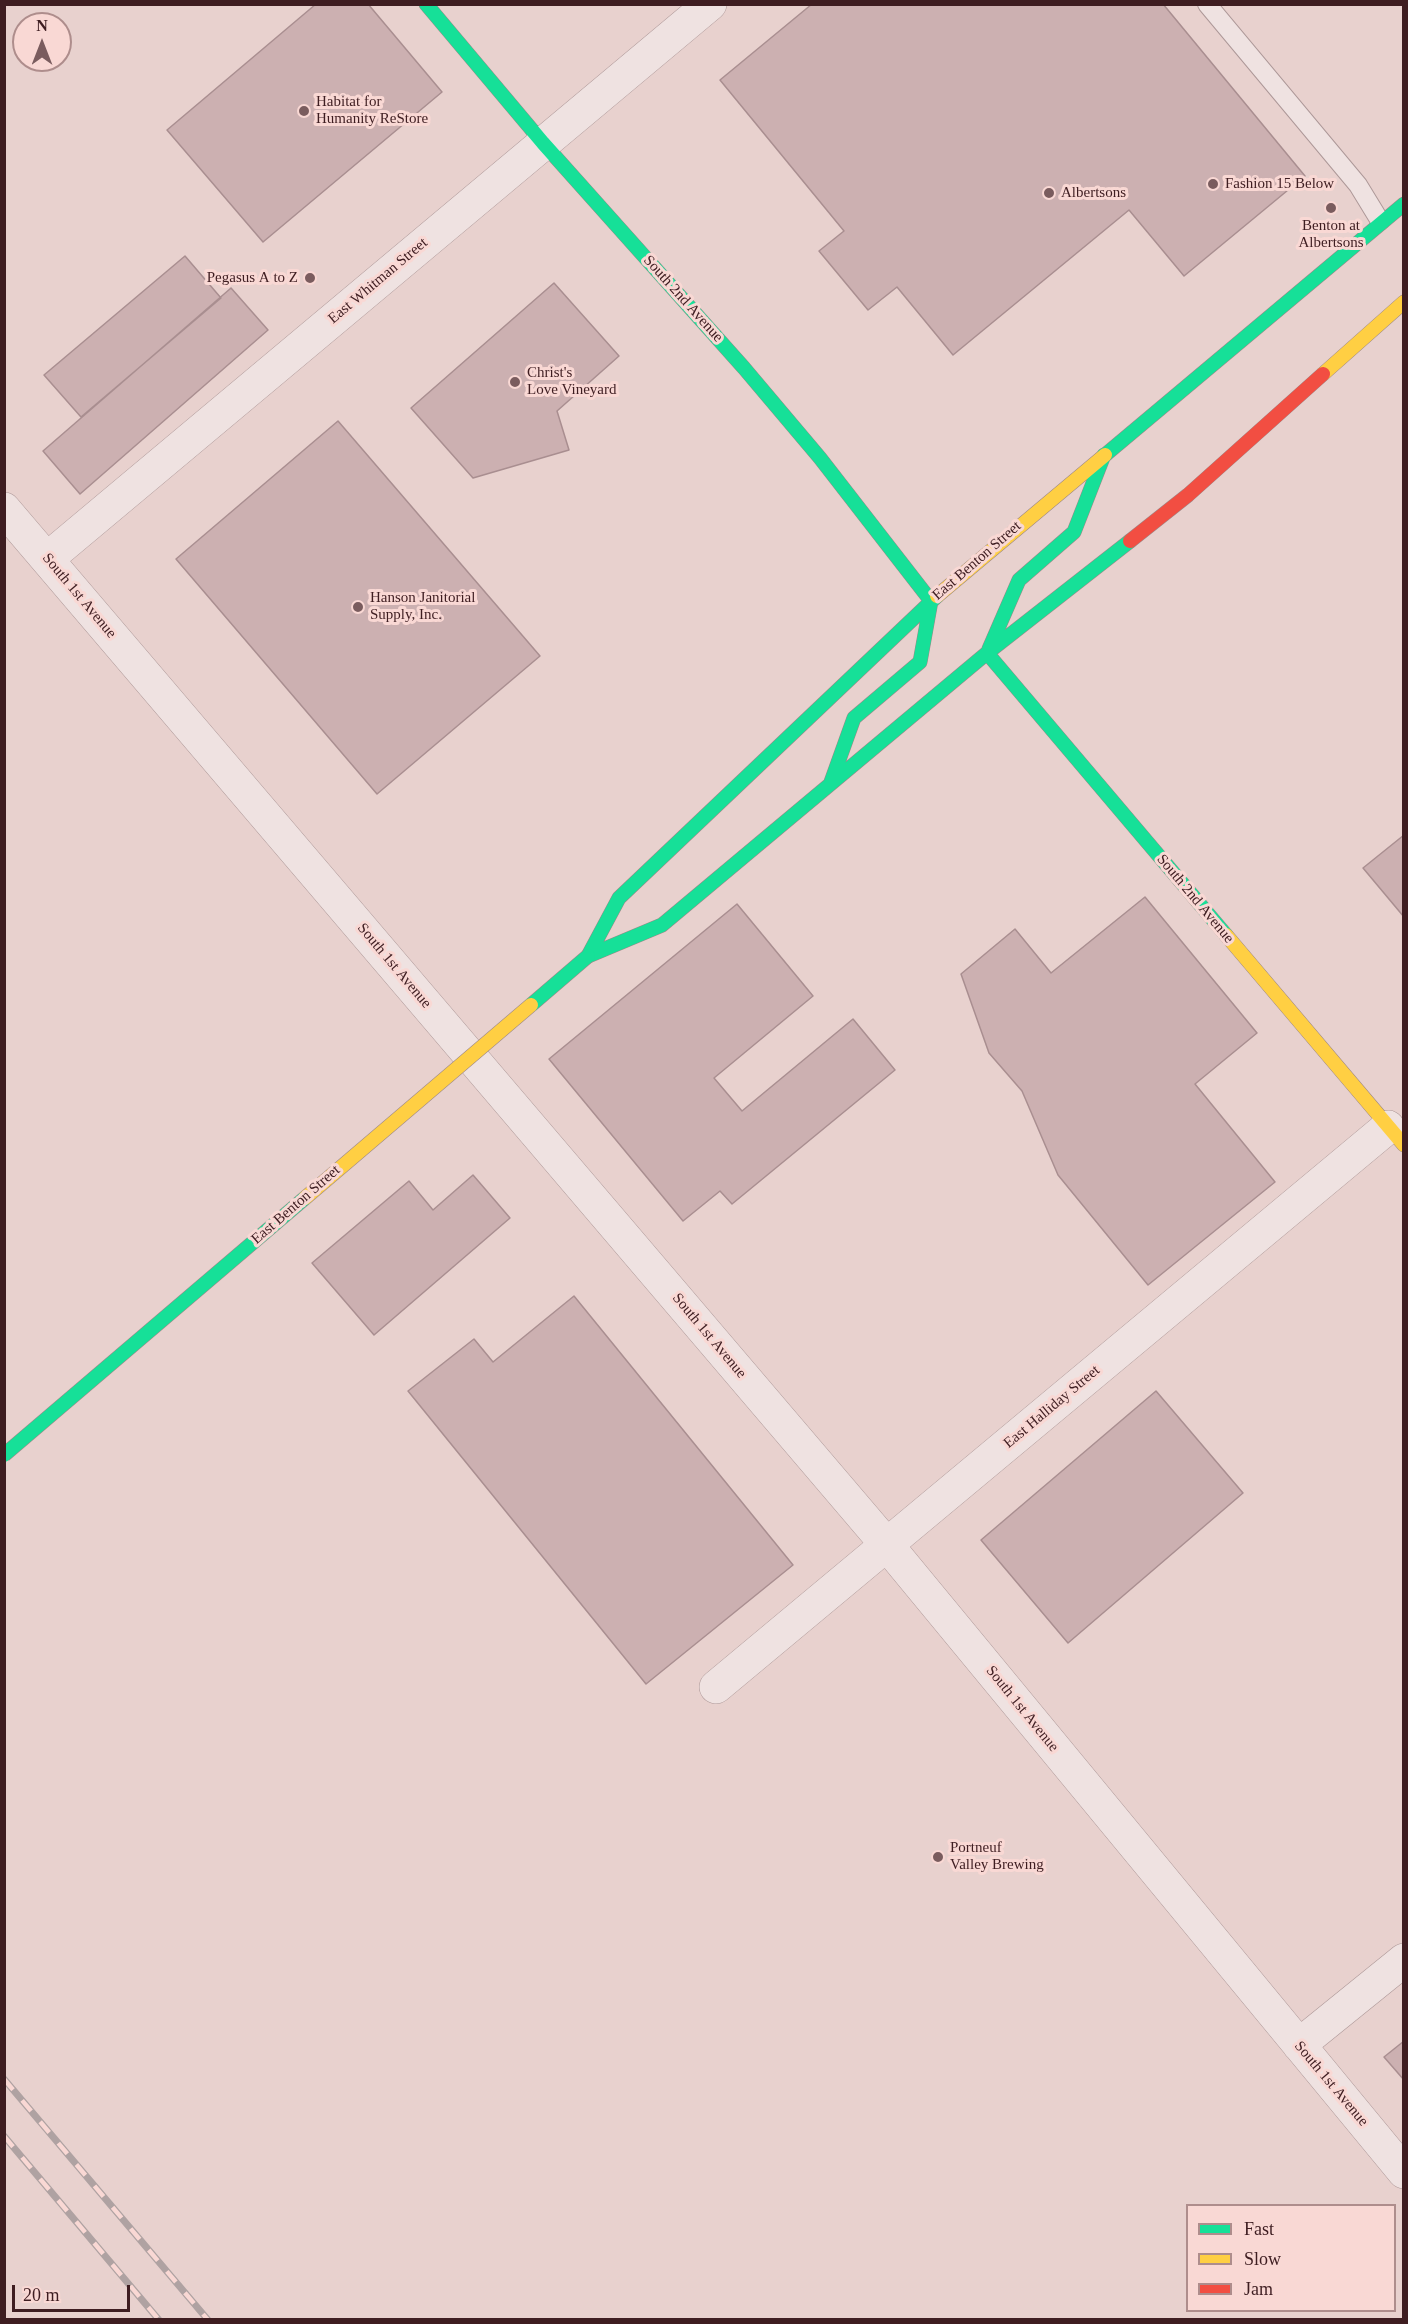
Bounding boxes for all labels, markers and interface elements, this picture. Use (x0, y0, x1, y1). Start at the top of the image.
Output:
north arrow (12, 12, 72, 72)
text: N (36, 17, 48, 34)
place label: Habitat for Humanity ReStore (316, 93, 428, 128)
marker: Habitat for Humanity ReStore (297, 104, 311, 118)
place label: Fashion 15 Below (1225, 175, 1334, 193)
marker: Fashion 15 Below (1206, 177, 1220, 191)
place label: Albertsons (1061, 184, 1126, 202)
marker: Albertsons (1042, 186, 1056, 200)
marker: Benton at Albertsons (1324, 201, 1338, 215)
place label: Benton at Albertsons (1299, 217, 1363, 252)
street label: East Whitman Street (325, 234, 431, 328)
street label: South 2nd Avenue (639, 252, 727, 346)
place label: Pegasus A to Z (207, 269, 298, 287)
marker: Pegasus A to Z (303, 271, 317, 285)
place label: Christ's Love Vineyard (527, 364, 616, 399)
marker: Christ's Love Vineyard (508, 375, 522, 389)
street label: East Benton Street (929, 518, 1025, 604)
street label: South 1st Avenue (38, 550, 120, 642)
place label: Hanson Janitorial Supply, Inc. (370, 589, 475, 624)
marker: Hanson Janitorial Supply, Inc. (351, 600, 365, 614)
street label: South 2nd Avenue (1153, 851, 1237, 947)
street label: South 1st Avenue (353, 920, 435, 1012)
street label: East Benton Street (248, 1162, 344, 1248)
street label: South 1st Avenue (668, 1290, 750, 1382)
street label: East Halliday Street (1000, 1362, 1104, 1452)
street label: South 1st Avenue (982, 1662, 1062, 1756)
place label: Portneuf Valley Brewing (950, 1839, 1044, 1874)
marker: Portneuf Valley Brewing (931, 1850, 945, 1864)
street label: South 1st Avenue (1290, 2038, 1372, 2130)
legend (1186, 2204, 1396, 2312)
text: Fast (1244, 2219, 1274, 2239)
text: Slow (1244, 2249, 1281, 2269)
scale bar (15, 2273, 134, 2311)
text: Jam (1244, 2279, 1273, 2299)
text: 20 m (23, 2285, 60, 2305)

